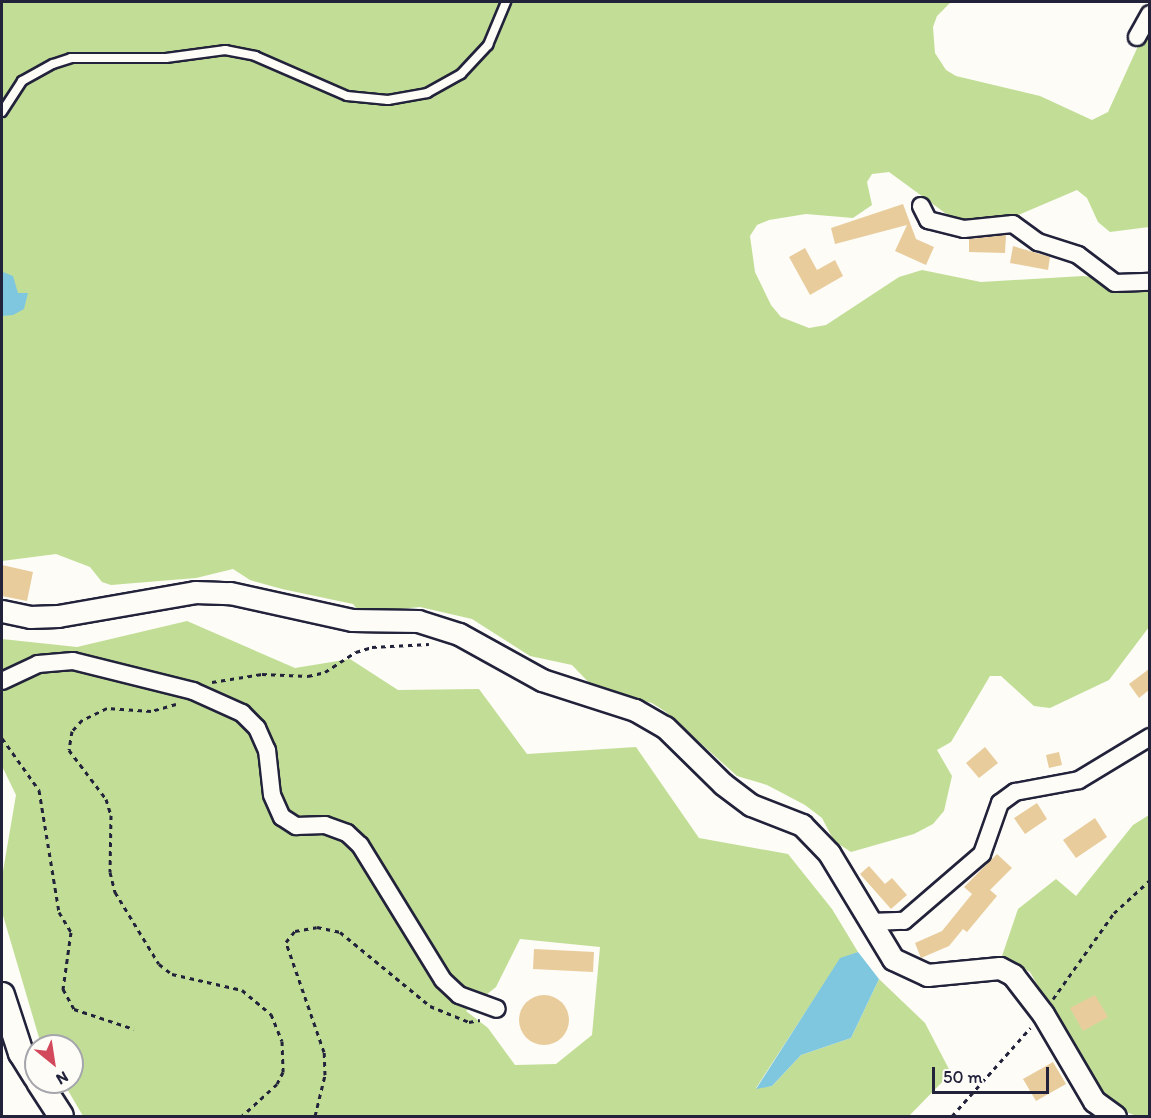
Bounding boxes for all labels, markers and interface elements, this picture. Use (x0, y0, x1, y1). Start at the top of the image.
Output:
north arrow (24, 1034, 84, 1094)
scale bar (935, 1055, 1052, 1093)
text: 50 m (943, 1066, 983, 1088)
text: N (53, 1067, 72, 1089)

